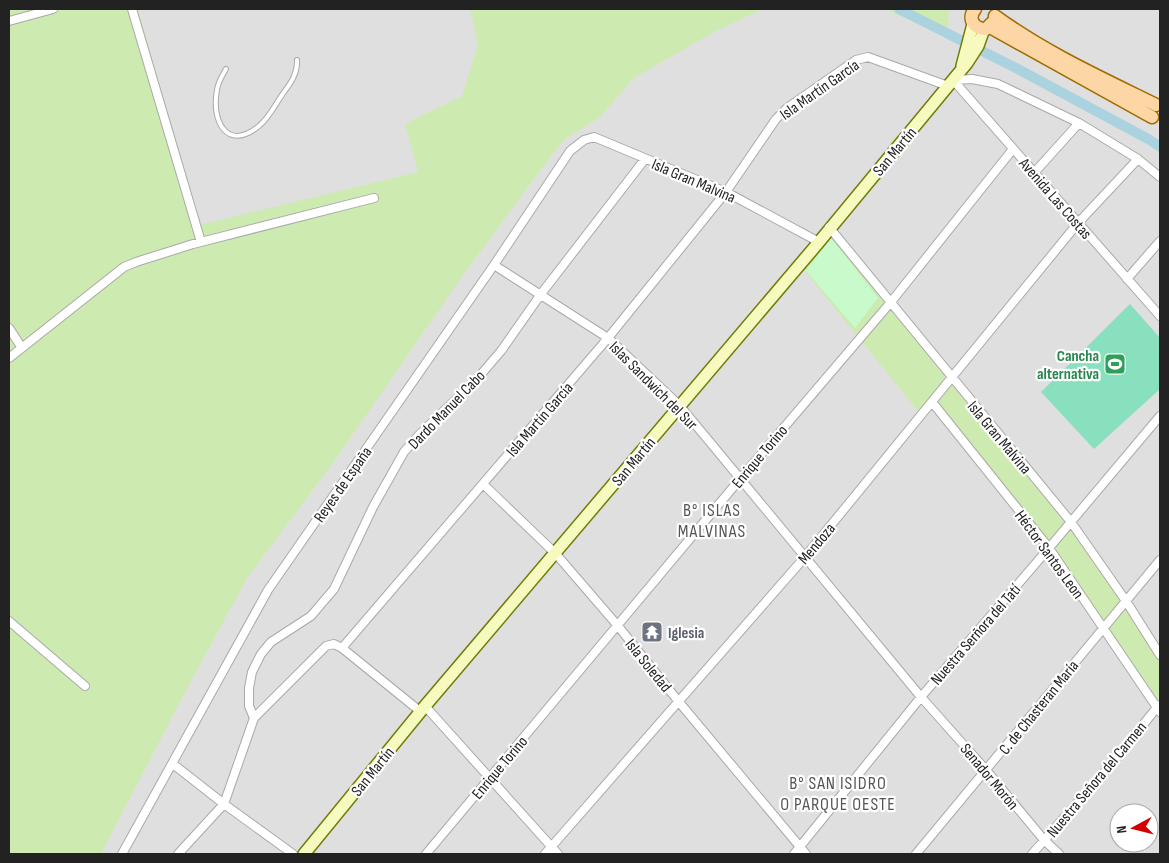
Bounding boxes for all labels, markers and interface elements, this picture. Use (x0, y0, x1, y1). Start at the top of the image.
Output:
street label: Isla Martín García (777, 56, 863, 124)
street label: San Martín (869, 124, 921, 180)
street label: Avenida Las Costas (1014, 154, 1095, 244)
street label: Isla Gran Malvina (649, 155, 738, 208)
street label: Islas Sandwich del Sur (605, 338, 701, 435)
place label: Cancha alternativa (1037, 347, 1099, 384)
sports icon: Cancha alternativa (1103, 352, 1127, 376)
street label: Dardo Manuel Cabo (405, 367, 489, 453)
street label: Isla Martín García (503, 379, 578, 461)
street label: Isla Gran Malvina (963, 398, 1035, 478)
street label: Enrique Torino (728, 422, 792, 492)
street label: San Martín (608, 434, 660, 490)
street label: Reyes de España (310, 443, 376, 526)
district label: B° ISLAS MALVINAS (678, 500, 746, 542)
street label: Héctor Santos Leon (1010, 507, 1087, 603)
street label: Mendoza (794, 520, 840, 568)
street label: Nuestra Serñora del Tatí (927, 581, 1025, 689)
temple icon: Iglesia (640, 620, 664, 644)
place label: Iglesia (668, 624, 704, 643)
street label: Isla Soledad (621, 635, 675, 696)
street label: C. de Chasteran María (995, 657, 1083, 759)
street label: Nuestra Señora del Carmen (1042, 717, 1150, 841)
street label: Enrique Torino (468, 733, 532, 803)
street label: Senador Morón (956, 740, 1022, 814)
street label: San Martín (348, 744, 399, 800)
district label: B° SAN ISIDRO O PARQUE OESTE (780, 773, 896, 815)
north arrow (1109, 803, 1159, 853)

